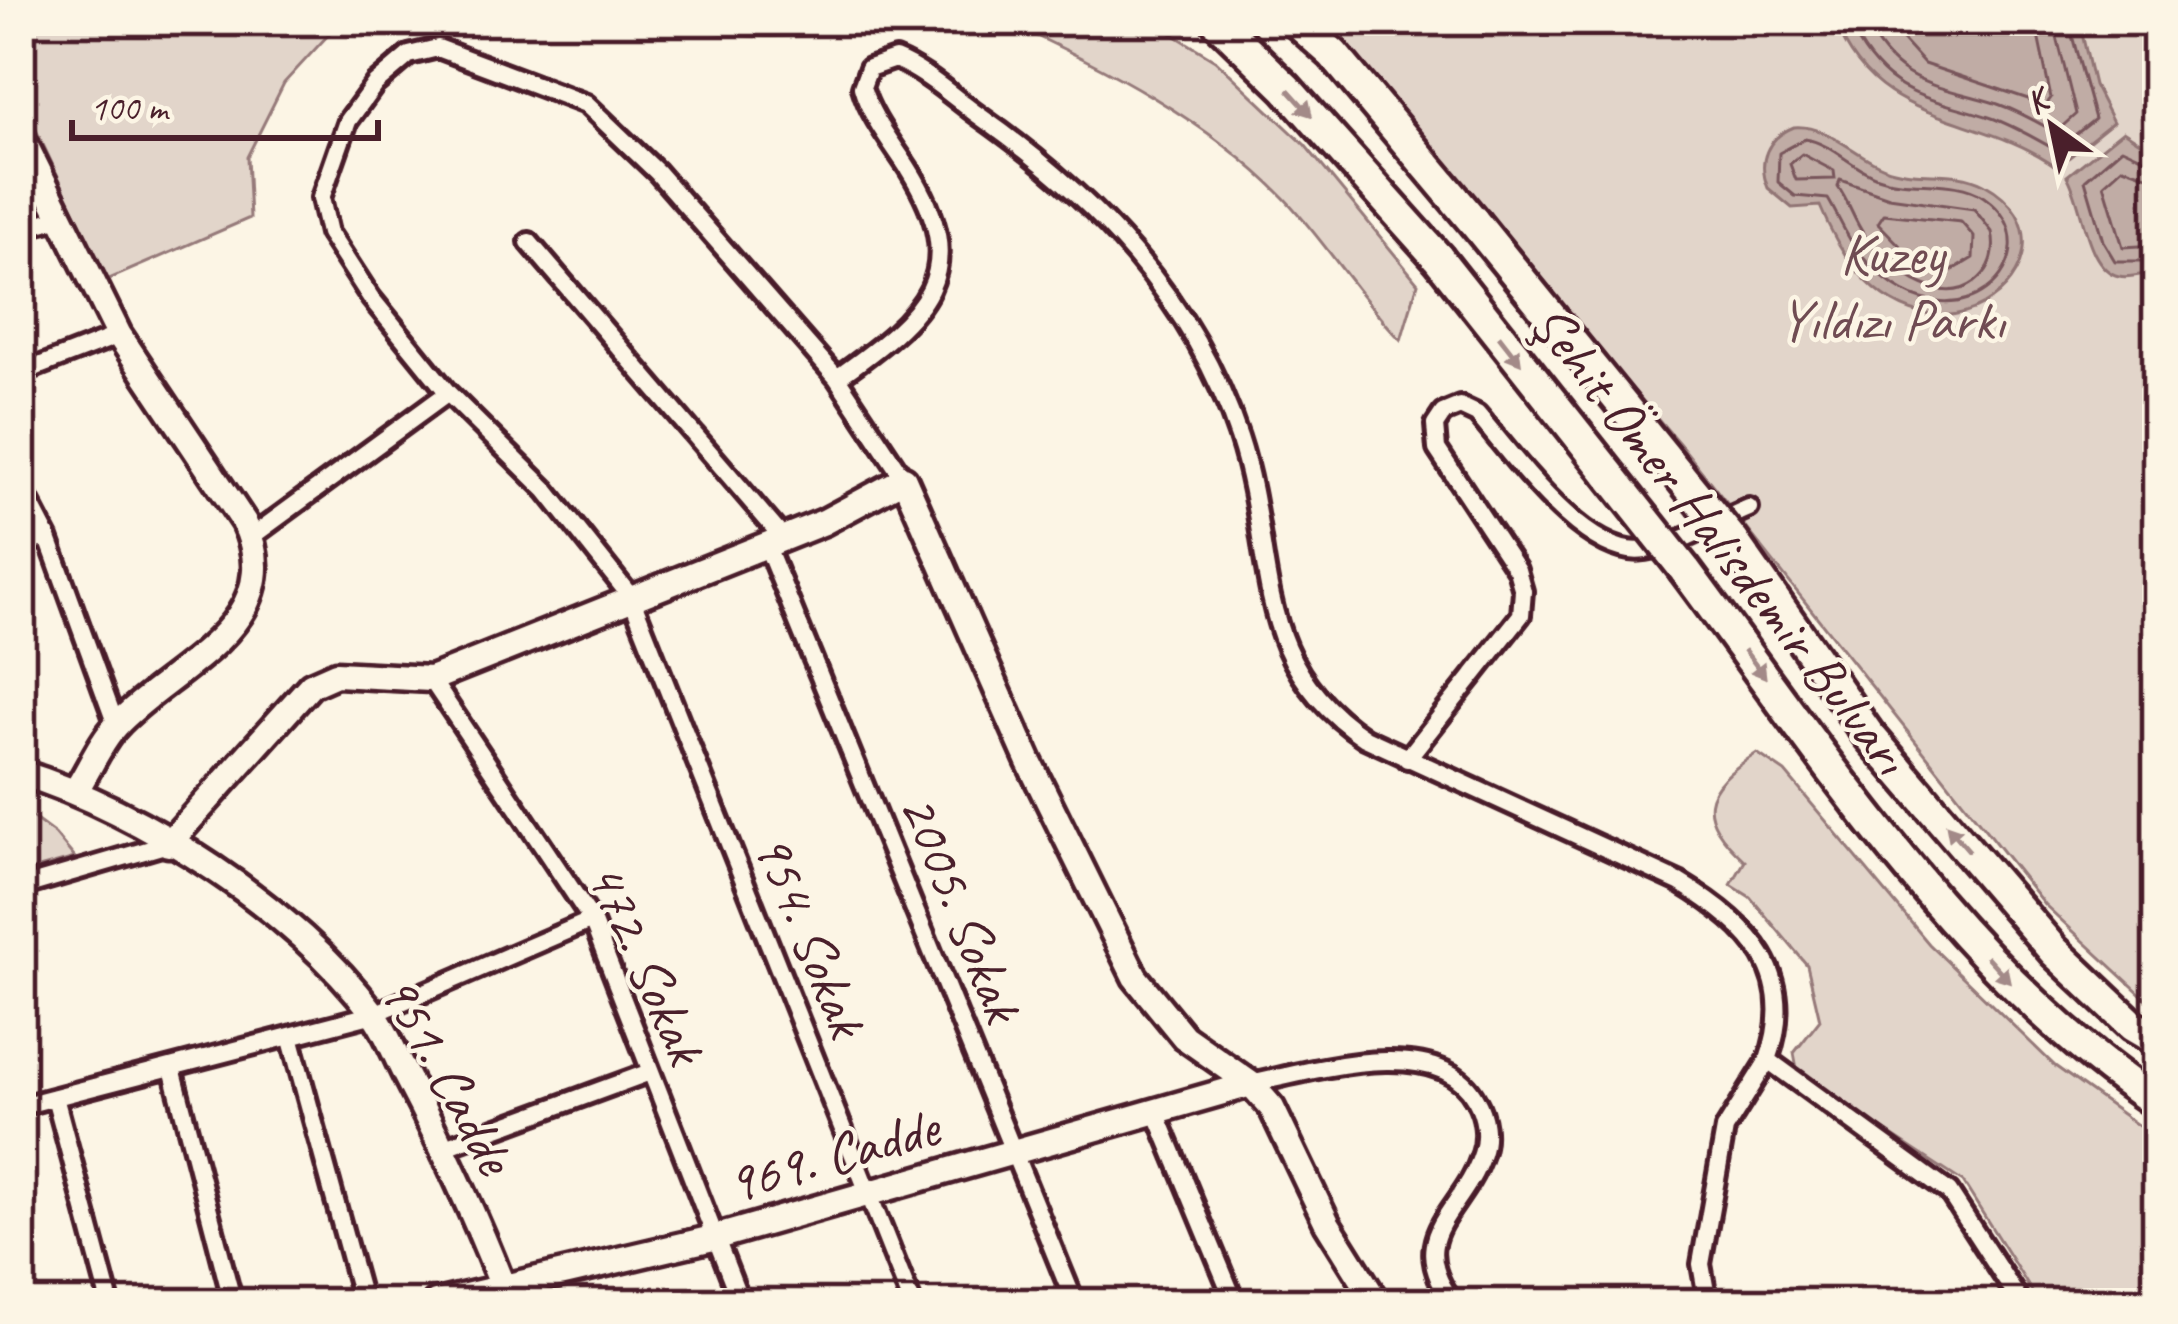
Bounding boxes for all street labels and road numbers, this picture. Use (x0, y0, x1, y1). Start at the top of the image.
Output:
street label: Şehit Ömer Halisdemir Bulvarı (1514, 289, 1928, 790)
street label: 2005. Sokak (883, 783, 1040, 1035)
street label: 954. Sokak (737, 822, 885, 1050)
street label: 472. Sokak (570, 850, 724, 1078)
street label: 951. Cadde (363, 961, 533, 1189)
street label: 969. Cadde (718, 1089, 950, 1219)

